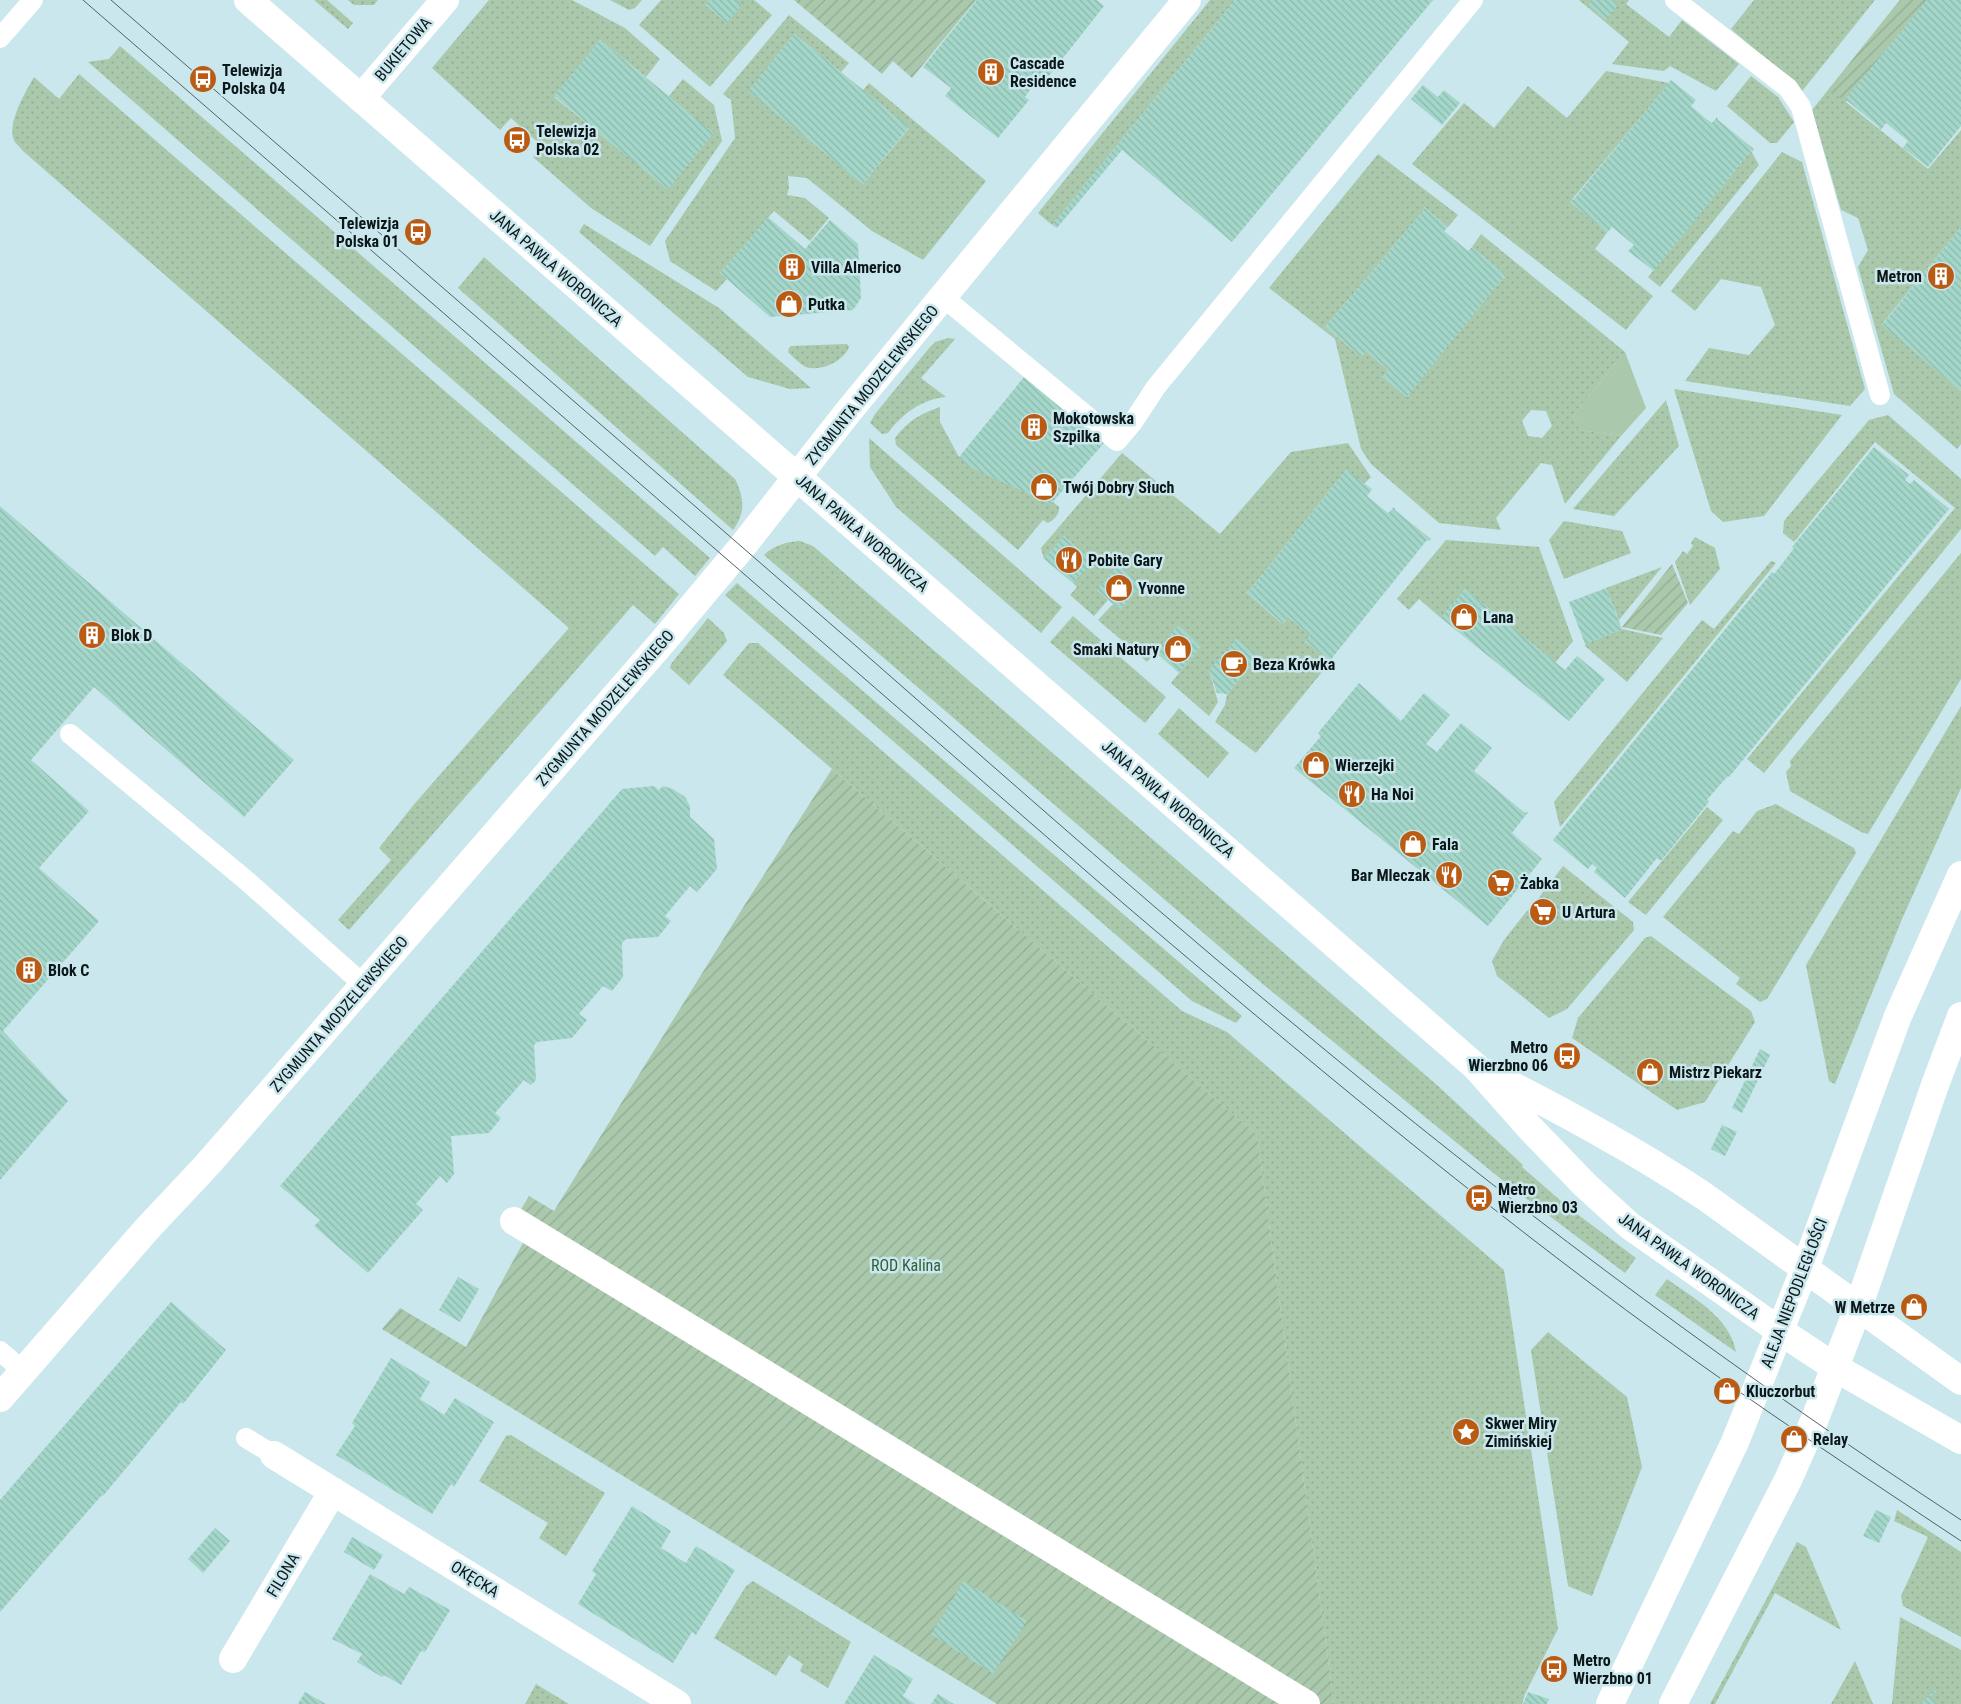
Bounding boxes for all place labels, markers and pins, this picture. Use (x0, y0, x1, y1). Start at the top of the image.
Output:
place label: Cascade Residence (1010, 54, 1077, 91)
building icon: Cascade Residence (976, 57, 1006, 87)
place label: Telewizja Polska 04 (222, 61, 285, 98)
bus stop icon: Telewizja Polska 04 (188, 64, 218, 94)
place label: Telewizja Polska 02 (536, 122, 599, 159)
bus stop icon: Telewizja Polska 02 (502, 125, 532, 155)
place label: Telewizja Polska 01 (336, 214, 399, 251)
bus stop icon: Telewizja Polska 01 (403, 217, 433, 247)
building icon: Villa Almerico (777, 252, 807, 282)
place label: Villa Almerico (811, 258, 901, 277)
building icon: Metron (1926, 261, 1956, 291)
place label: Metron (1876, 267, 1922, 286)
shop icon: Putka (774, 289, 804, 319)
place label: Putka (808, 295, 846, 314)
place label: Mokotowska Szpilka (1053, 409, 1134, 446)
building icon: Mokotowska Szpilka (1019, 412, 1049, 442)
shop icon: Twój Dobry Słuch (1029, 472, 1059, 502)
place label: Twój Dobry Słuch (1063, 478, 1175, 497)
restaurant icon: Pobite Gary (1054, 545, 1084, 575)
place label: Pobite Gary (1088, 551, 1163, 570)
shop icon: Yvonne (1104, 573, 1134, 603)
place label: Yvonne (1138, 579, 1185, 598)
shop icon: Lana (1449, 602, 1479, 632)
place label: Lana (1483, 608, 1514, 627)
building icon: Blok D (77, 620, 107, 650)
place label: Blok D (111, 626, 152, 645)
shop icon: Smaki Natury (1163, 634, 1193, 664)
place label: Smaki Natury (1073, 640, 1159, 659)
cafe icon: Beza Krówka (1219, 649, 1249, 679)
place label: Beza Krówka (1253, 655, 1336, 674)
shop icon: Wierzejki (1301, 750, 1331, 780)
place label: Wierzejki (1335, 756, 1394, 775)
restaurant icon: Ha Noi (1337, 779, 1367, 809)
place label: Ha Noi (1371, 785, 1414, 804)
shop icon: Fala (1398, 829, 1428, 859)
place label: Fala (1432, 835, 1459, 854)
restaurant icon: Bar Mleczak (1434, 860, 1464, 890)
place label: Bar Mleczak (1351, 866, 1430, 885)
supermarket icon: Żabka (1486, 868, 1516, 898)
place label: Żabka (1520, 874, 1560, 893)
supermarket icon: U Artura (1528, 897, 1558, 927)
place label: U Artura (1562, 903, 1616, 922)
building icon: Blok C (14, 955, 44, 985)
place label: Blok C (48, 961, 89, 980)
place label: Metro Wierzbno 06 (1468, 1038, 1548, 1075)
bus stop icon: Metro Wierzbno 06 (1552, 1041, 1582, 1071)
shop icon: Mistrz Piekarz (1635, 1057, 1665, 1087)
place label: Mistrz Piekarz (1669, 1063, 1762, 1082)
place label: Metro Wierzbno 03 (1498, 1180, 1578, 1217)
bus stop icon: Metro Wierzbno 03 (1464, 1183, 1494, 1213)
shop icon: W Metrze (1899, 1292, 1929, 1322)
place label: W Metrze (1835, 1298, 1895, 1317)
shop icon: Kluczorbut (1712, 1376, 1742, 1406)
place label: Kluczorbut (1746, 1382, 1815, 1401)
place label: Skwer Miry Zimińskiej (1485, 1414, 1557, 1451)
place icon: Skwer Miry Zimińskiej (1451, 1417, 1481, 1447)
shop icon: Relay (1779, 1424, 1809, 1454)
place label: Relay (1813, 1430, 1848, 1449)
place label: Metro Wierzbno 01 (1573, 1651, 1653, 1688)
bus stop icon: Metro Wierzbno 01 (1539, 1654, 1569, 1684)

